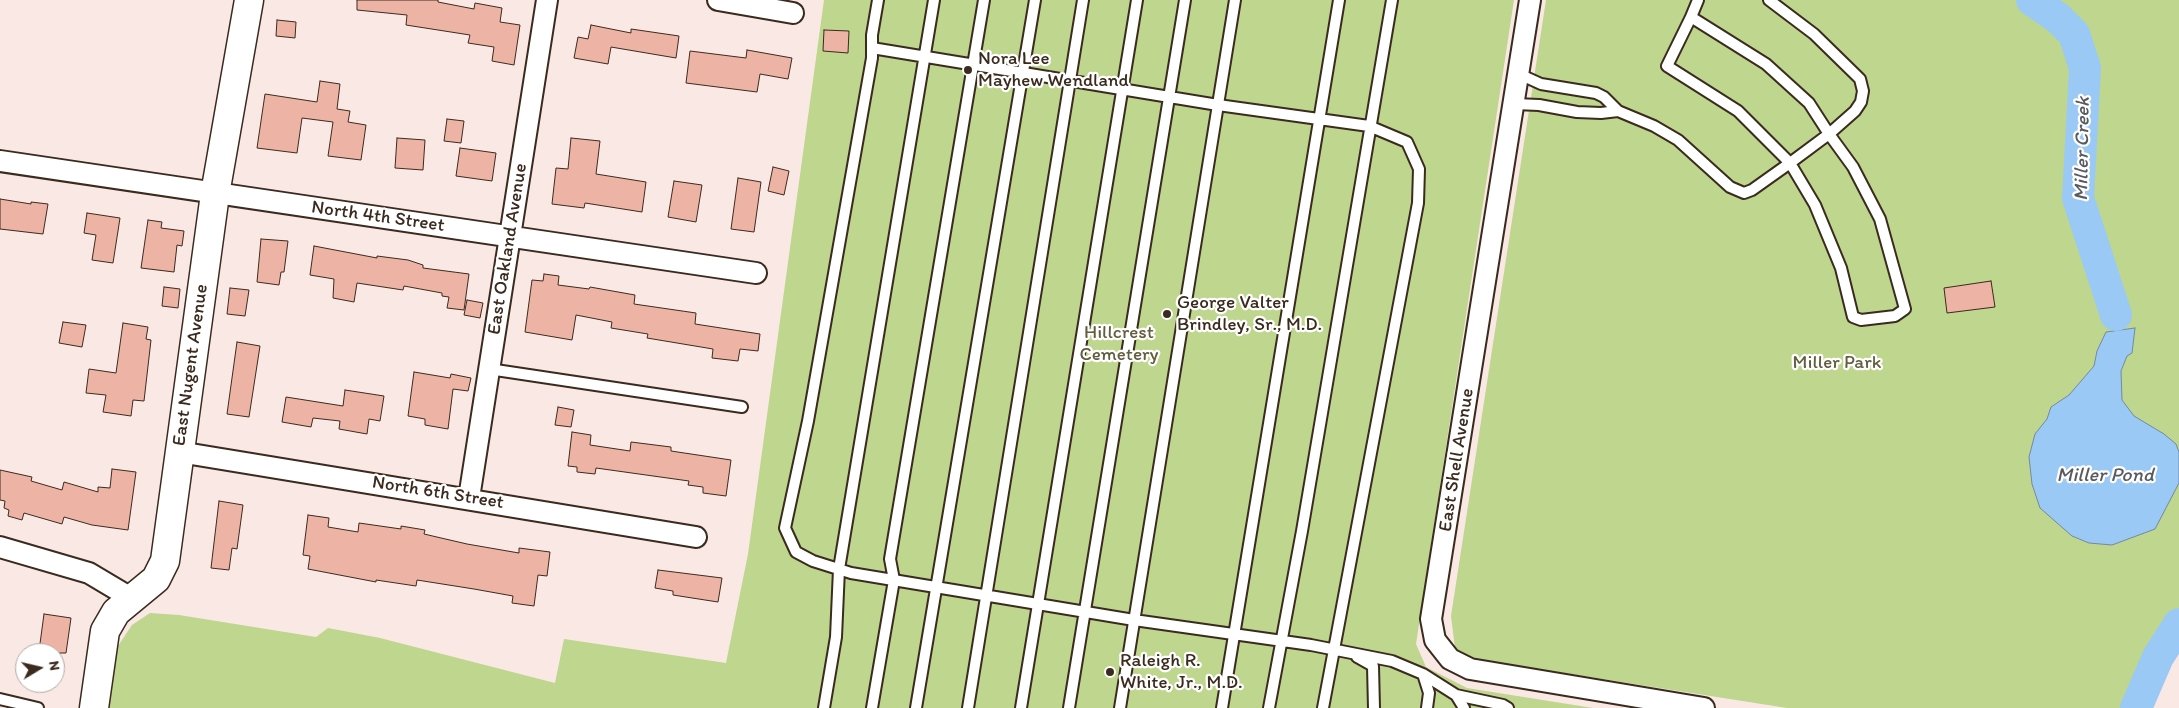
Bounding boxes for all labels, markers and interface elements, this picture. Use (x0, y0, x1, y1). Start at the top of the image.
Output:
place label: Nora Lee Mayhew Wendland (978, 48, 1129, 92)
marker: Nora Lee Mayhew Wendland (962, 64, 974, 76)
water label: Miller Creek (2070, 97, 2096, 201)
street label: East Oakland Avenue (483, 162, 533, 336)
street label: North 4th Street (310, 196, 446, 238)
street label: East Nugent Avenue (168, 283, 214, 447)
place label: George Valter Brindley, Sr., M.D. (1177, 292, 1322, 336)
marker: George Valter Brindley, Sr., M.D. (1161, 308, 1173, 320)
park label: Hillcrest Cemetery (1079, 322, 1159, 366)
park label: Miller Park (1793, 352, 1881, 374)
street label: East Shell Avenue (1434, 387, 1480, 533)
water label: Miller Pond (2056, 464, 2154, 488)
street label: North 6th Street (371, 471, 505, 515)
north arrow (15, 643, 65, 693)
place label: Raleigh R. White, Jr., M.D. (1120, 650, 1243, 694)
text: N (45, 660, 63, 672)
marker: Raleigh R. White, Jr., M.D. (1104, 666, 1116, 678)

